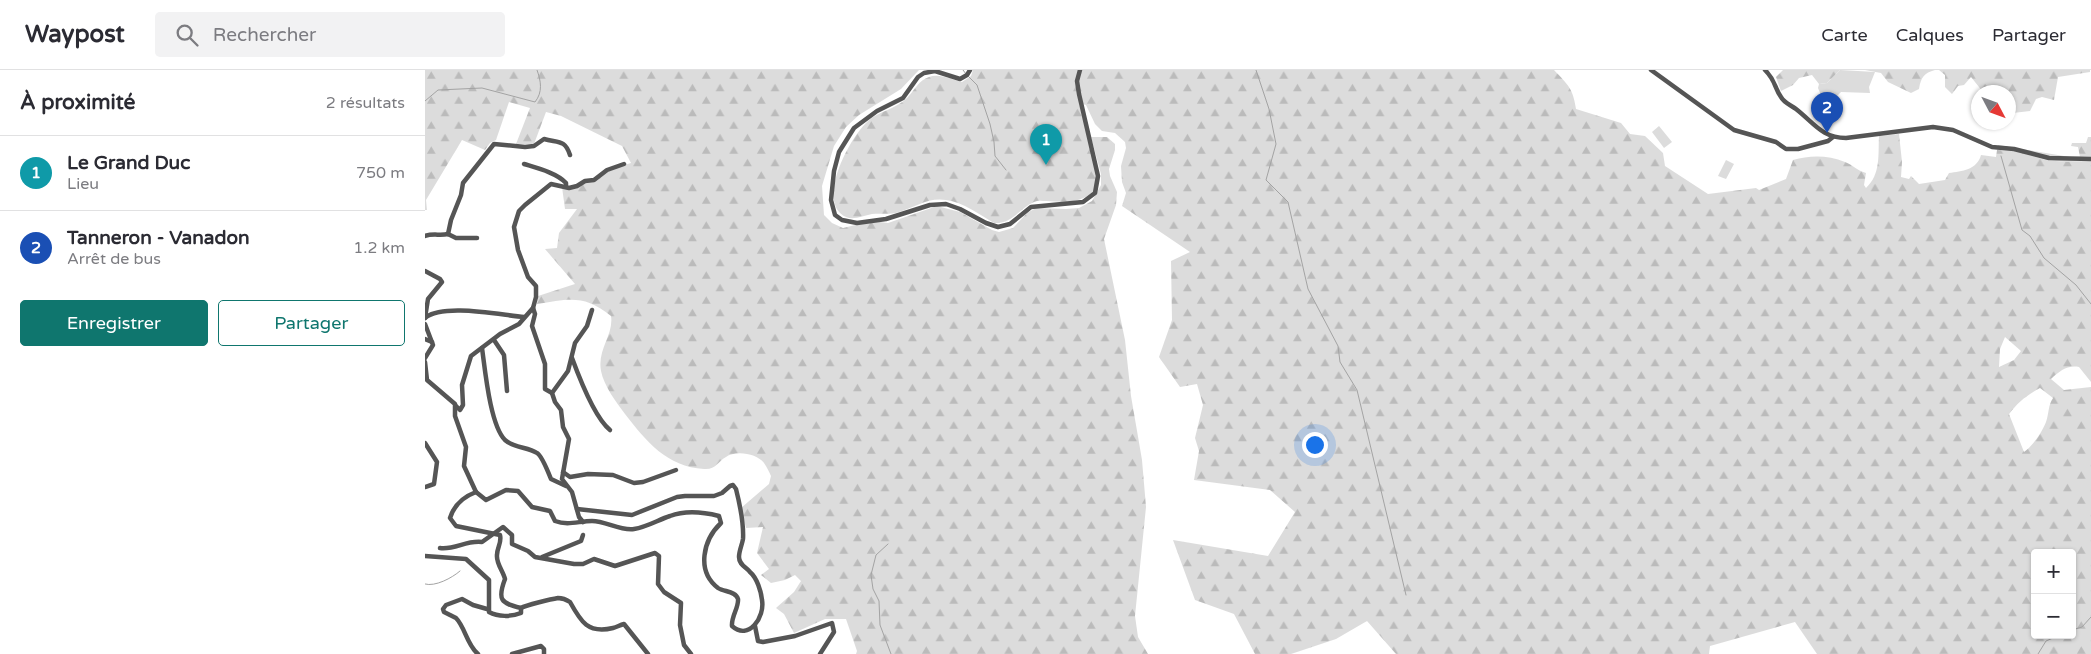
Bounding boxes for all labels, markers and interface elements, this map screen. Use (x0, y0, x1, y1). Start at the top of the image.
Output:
search box (155, 12, 505, 57)
text: Waypost (25, 20, 125, 49)
icon: search (173, 21, 201, 49)
text: Rechercher (213, 24, 316, 46)
text: Carte (1821, 24, 1868, 46)
text: Calques (1896, 24, 1964, 46)
text: Partager (1992, 24, 2066, 46)
north arrow (1971, 85, 2016, 130)
text: À proximité (20, 90, 135, 115)
pin: 2 (1811, 92, 1843, 133)
text: 2 résultats (326, 93, 405, 113)
pin: 1 (1030, 124, 1062, 165)
text: Le Grand Duc (67, 152, 190, 174)
text: 1 (31, 163, 41, 183)
text: 750 m (356, 163, 405, 183)
text: Lieu (67, 174, 99, 194)
text: Tanneron - Vanadon (67, 227, 250, 249)
text: 2 (31, 238, 41, 258)
text: 1.2 km (353, 238, 405, 258)
text: Arrêt de bus (67, 249, 161, 269)
button: Enregistrer (20, 300, 208, 346)
button: Partager (218, 300, 405, 346)
your location (1302, 432, 1328, 458)
map controls (2031, 549, 2076, 639)
button: + (2031, 549, 2076, 594)
button: − (2031, 594, 2076, 639)

